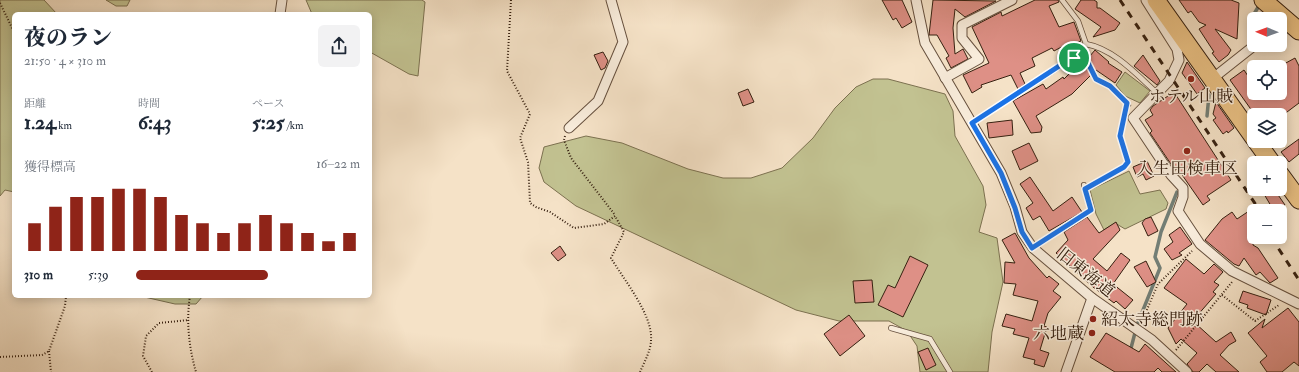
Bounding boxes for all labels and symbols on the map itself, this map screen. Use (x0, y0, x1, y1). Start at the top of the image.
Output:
north arrow (1247, 12, 1287, 52)
pin (1057, 41, 1091, 75)
marker: ホテル山賊 (1186, 74, 1196, 84)
place label: ホテル山賊 (1149, 86, 1233, 107)
marker: 入生田検車区 (1182, 146, 1192, 156)
place label: 入生田検車区 (1136, 158, 1238, 179)
street label: 旧東海道 (1052, 243, 1119, 302)
place label: 紹太寺総門跡 (1101, 309, 1203, 330)
marker: 紹太寺総門跡 (1088, 314, 1098, 324)
place label: 六地蔵 (1033, 323, 1084, 344)
marker: 六地蔵 (1087, 328, 1097, 338)

